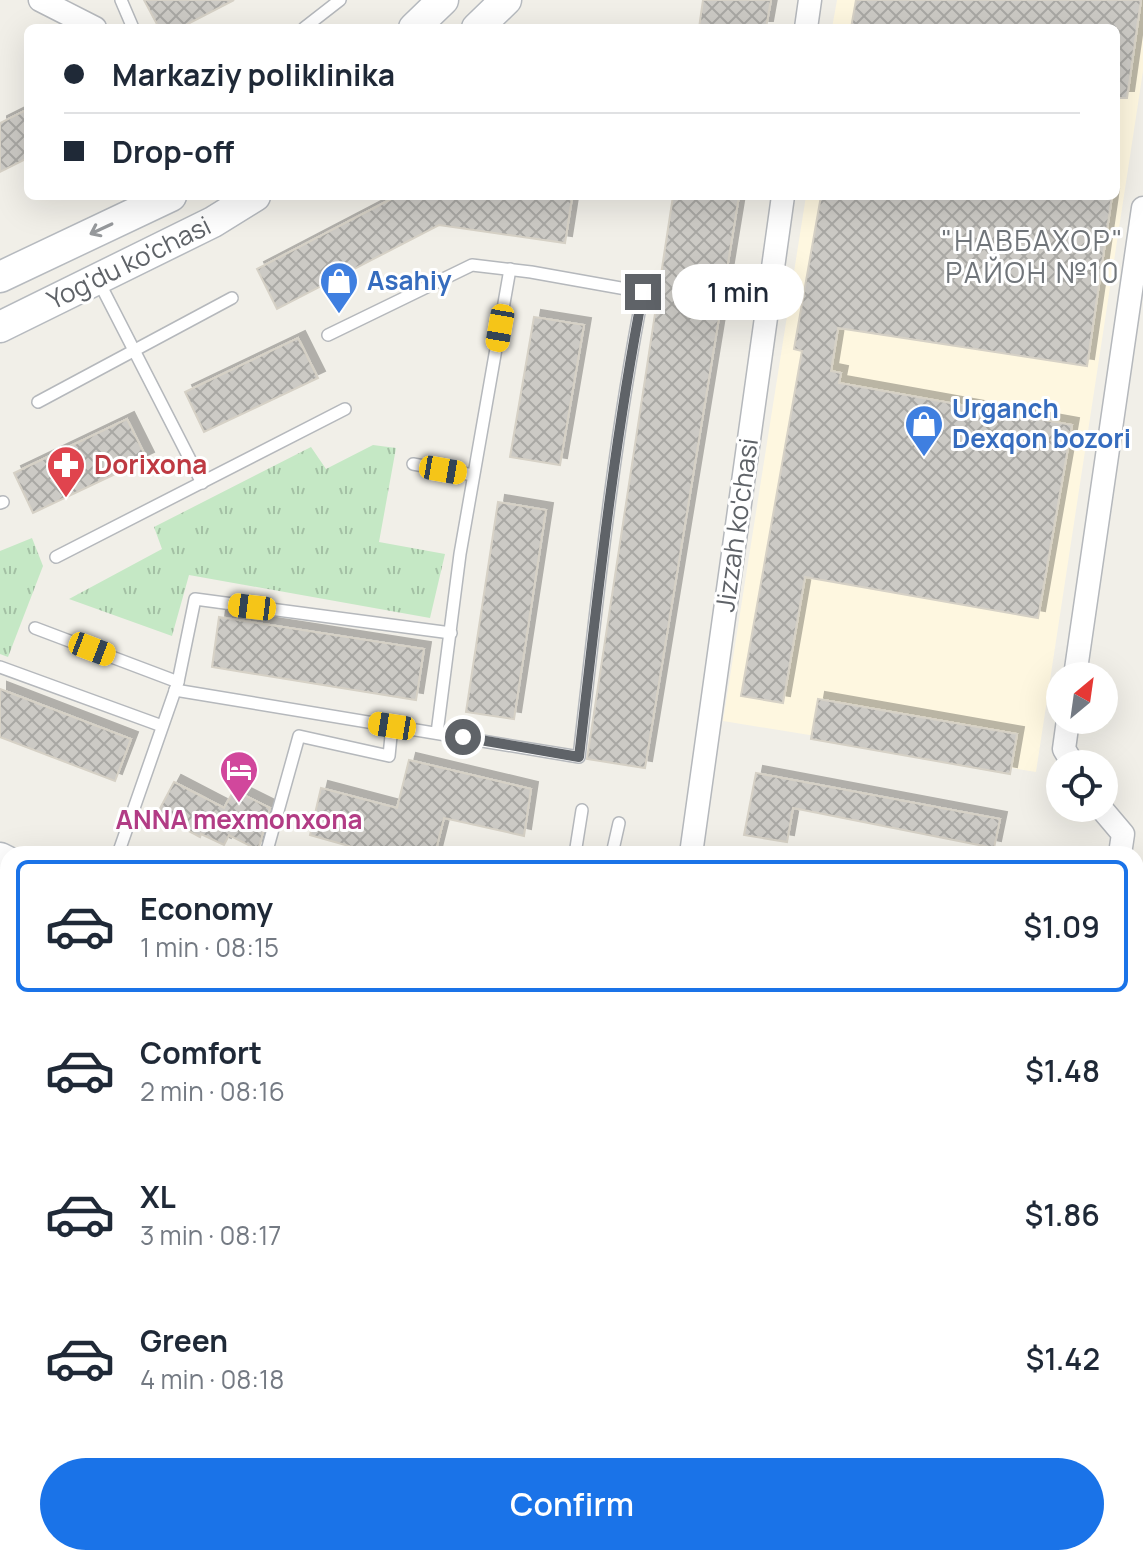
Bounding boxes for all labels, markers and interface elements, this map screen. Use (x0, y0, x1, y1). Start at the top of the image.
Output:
text: Markaziy poliklinika (112, 54, 395, 95)
text: Drop-off (112, 131, 234, 172)
street label: Yog'du ko'chasi (41, 207, 216, 317)
district label: "НАВБАХОР" РАЙОН №10 (941, 221, 1125, 291)
one-way arrow (89, 222, 113, 237)
shop icon: Asahiy (318, 260, 360, 315)
place label: Asahiy (367, 262, 452, 298)
callout: 1 min (671, 264, 803, 320)
route end (625, 274, 661, 310)
text: 1 min (707, 274, 769, 310)
car (484, 302, 516, 354)
place label: Urganch Dexqon bozori (952, 390, 1131, 456)
shop icon: Urganch Dexqon bozori (903, 403, 945, 458)
street label: Jizzah ko'chasi (706, 436, 766, 614)
pharmacy icon: Dorixona (45, 444, 87, 499)
place label: Dorixona (94, 446, 207, 482)
car (417, 454, 469, 486)
car (227, 592, 277, 622)
car (65, 629, 119, 669)
north arrow (1046, 662, 1118, 734)
map controls (1046, 662, 1118, 822)
car (366, 710, 418, 742)
route start (445, 719, 481, 755)
hotel icon: ANNA mexmonxona (218, 749, 260, 804)
button: locate (1046, 750, 1118, 822)
place label: ANNA mexmonxona (116, 801, 362, 837)
text: Economy (140, 888, 273, 929)
icon: car (44, 890, 116, 962)
text: $1.09 (1024, 906, 1100, 947)
text: 1 min · 08:15 (140, 929, 279, 965)
text: Comfort (140, 1032, 262, 1073)
icon: car (44, 1034, 116, 1106)
text: $1.48 (1025, 1050, 1100, 1091)
text: 2 min · 08:16 (140, 1073, 285, 1109)
text: XL (140, 1176, 176, 1217)
icon: car (44, 1178, 116, 1250)
text: $1.86 (1025, 1194, 1100, 1235)
text: 3 min · 08:17 (140, 1217, 281, 1253)
text: Green (140, 1320, 228, 1361)
icon: car (44, 1322, 116, 1394)
text: $1.42 (1026, 1338, 1100, 1379)
text: 4 min · 08:18 (140, 1361, 284, 1397)
button: Confirm (40, 1458, 1104, 1550)

